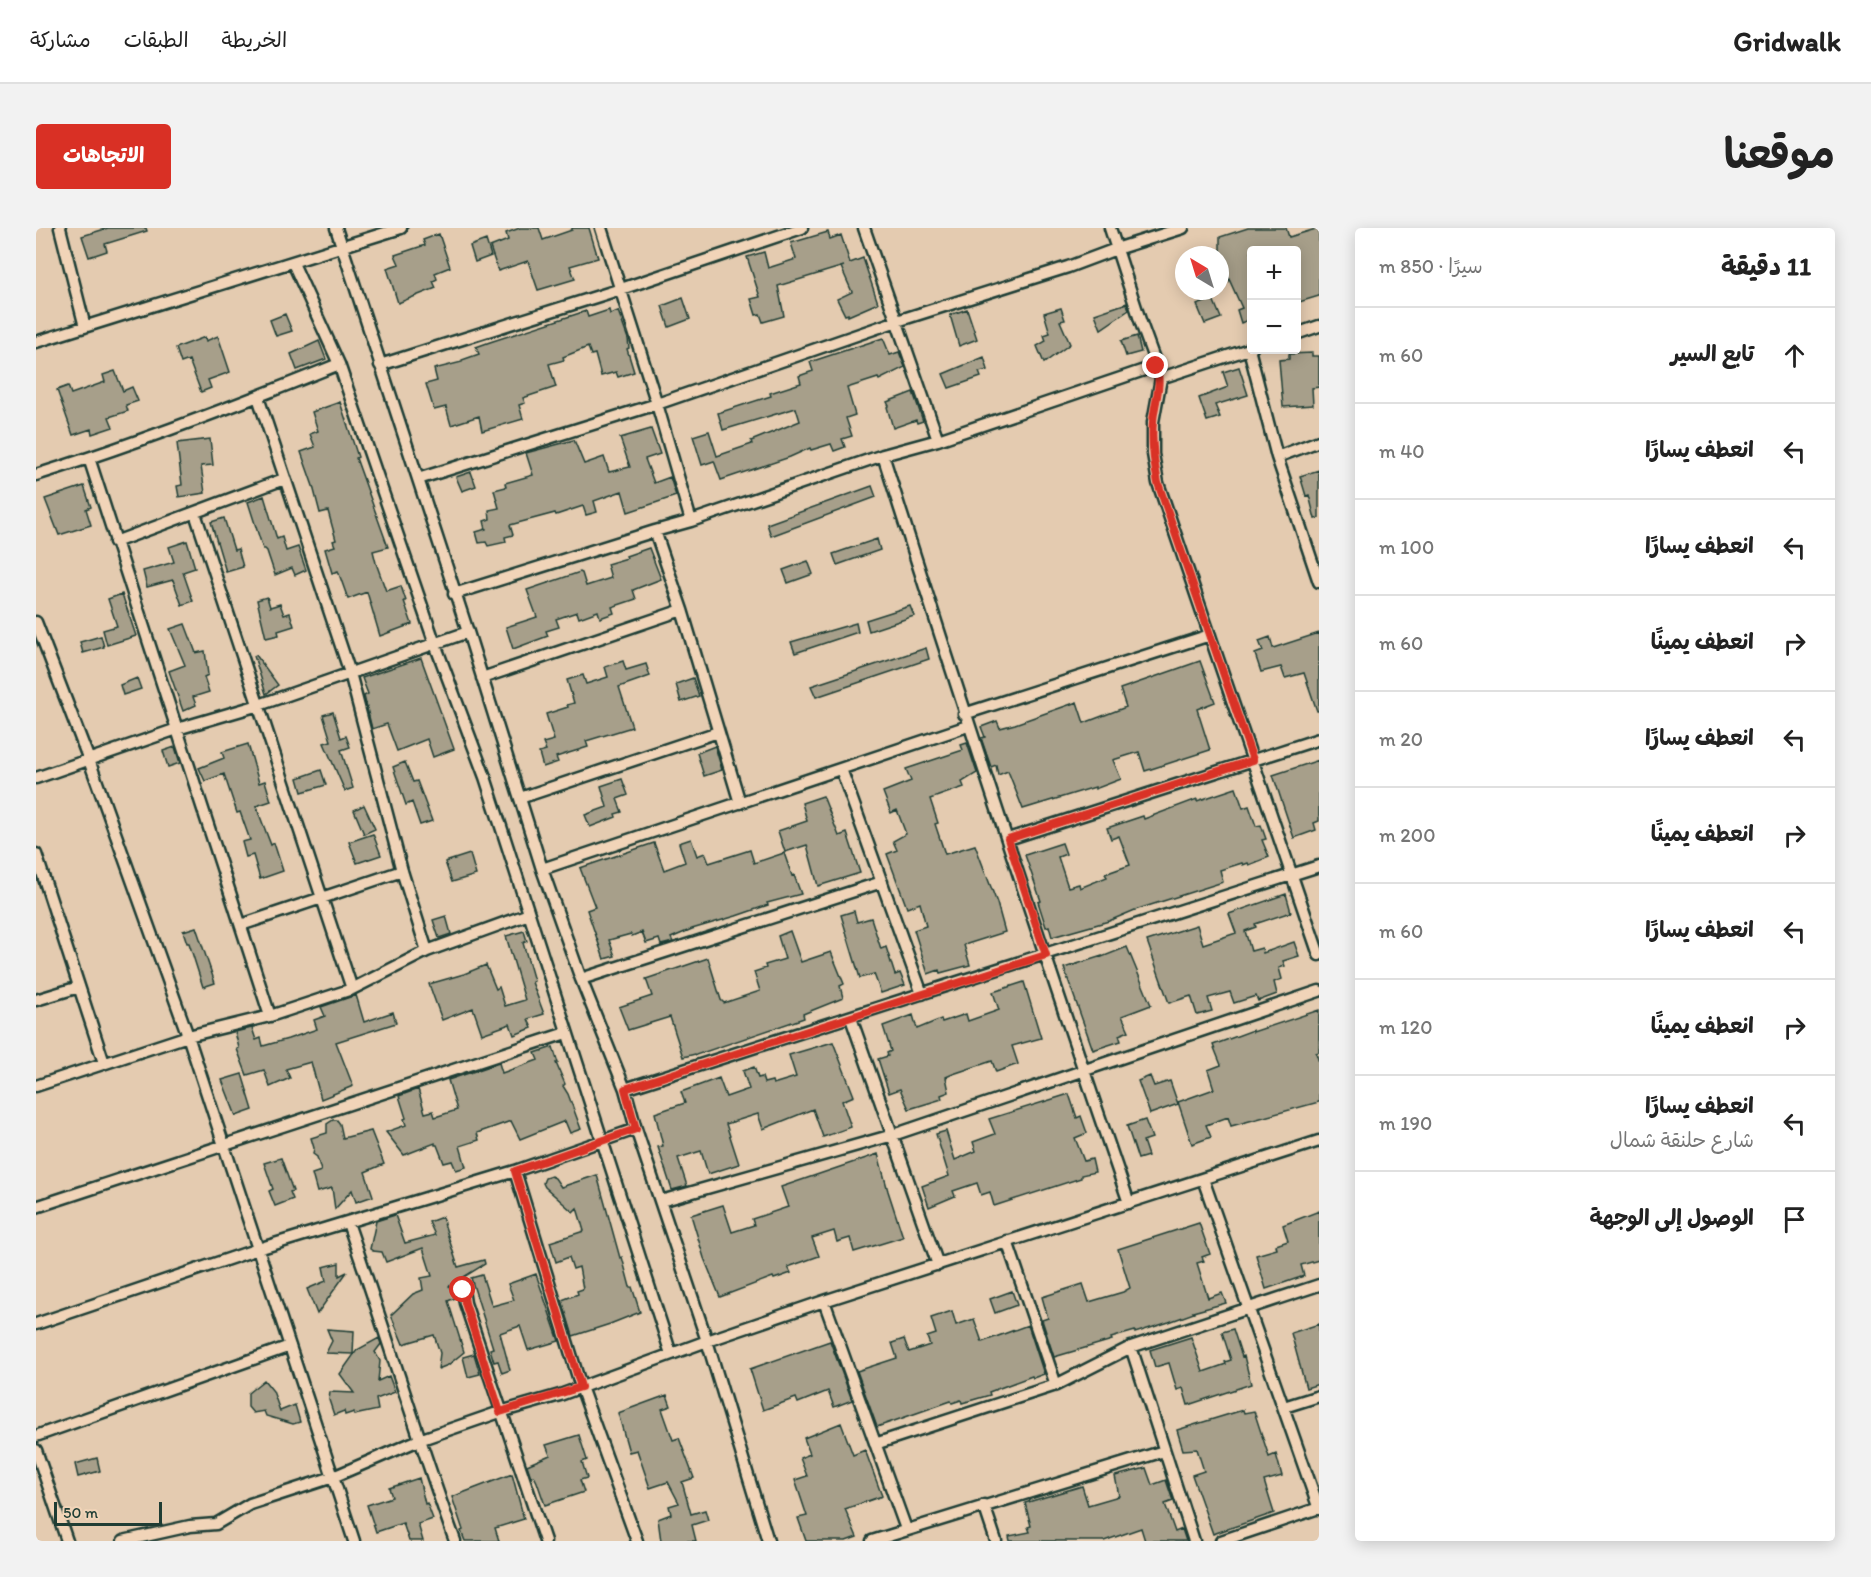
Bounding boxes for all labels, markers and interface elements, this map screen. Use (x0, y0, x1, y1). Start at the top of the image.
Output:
text: Gridwalk (1733, 24, 1841, 58)
text: مشاركة (30, 27, 91, 52)
text: الطبقات (124, 27, 189, 52)
text: الخريطة (222, 27, 287, 52)
button: الاتجاهات (36, 124, 171, 189)
text: موقعنا (1724, 128, 1835, 179)
north arrow (1175, 246, 1229, 300)
map controls (1247, 246, 1301, 354)
button: + (1247, 246, 1301, 300)
text: 11 دقيقة (1721, 250, 1811, 282)
text: سيرًا · 850 m (1379, 254, 1483, 278)
button: − (1247, 300, 1301, 354)
icon: ahead (1778, 339, 1811, 372)
text: تابع السير (1671, 340, 1754, 367)
text: 60 m (1379, 343, 1423, 367)
route end (1142, 352, 1168, 378)
icon: left (1778, 435, 1811, 468)
text: انعطف يسارًا (1645, 436, 1754, 463)
text: 40 m (1379, 439, 1425, 463)
icon: left (1778, 531, 1811, 564)
text: انعطف يسارًا (1645, 532, 1754, 559)
text: 100 m (1379, 535, 1434, 559)
icon: right (1778, 627, 1811, 660)
text: انعطف يمينًا (1651, 628, 1754, 655)
text: 60 m (1379, 631, 1423, 655)
icon: left (1778, 723, 1811, 756)
text: انعطف يسارًا (1645, 724, 1754, 751)
text: 20 m (1379, 727, 1423, 751)
icon: right (1778, 819, 1811, 852)
text: انعطف يمينًا (1651, 820, 1754, 847)
text: 200 m (1379, 823, 1436, 847)
icon: left (1778, 915, 1811, 948)
text: انعطف يسارًا (1645, 916, 1754, 943)
text: 60 m (1379, 919, 1423, 943)
icon: right (1778, 1011, 1811, 1044)
text: انعطف يمينًا (1651, 1012, 1754, 1039)
text: 120 m (1379, 1015, 1432, 1039)
text: انعطف يسارًا (1645, 1092, 1754, 1119)
icon: left (1778, 1107, 1811, 1140)
text: 190 m (1379, 1111, 1432, 1135)
text: شارع حلنقة شمال (1610, 1128, 1754, 1152)
icon: arrive (1778, 1203, 1811, 1236)
text: الوصول إلى الوجهة (1589, 1204, 1754, 1231)
route start (449, 1276, 475, 1302)
scale bar (54, 1499, 162, 1526)
text: 50 m (63, 1503, 98, 1522)

